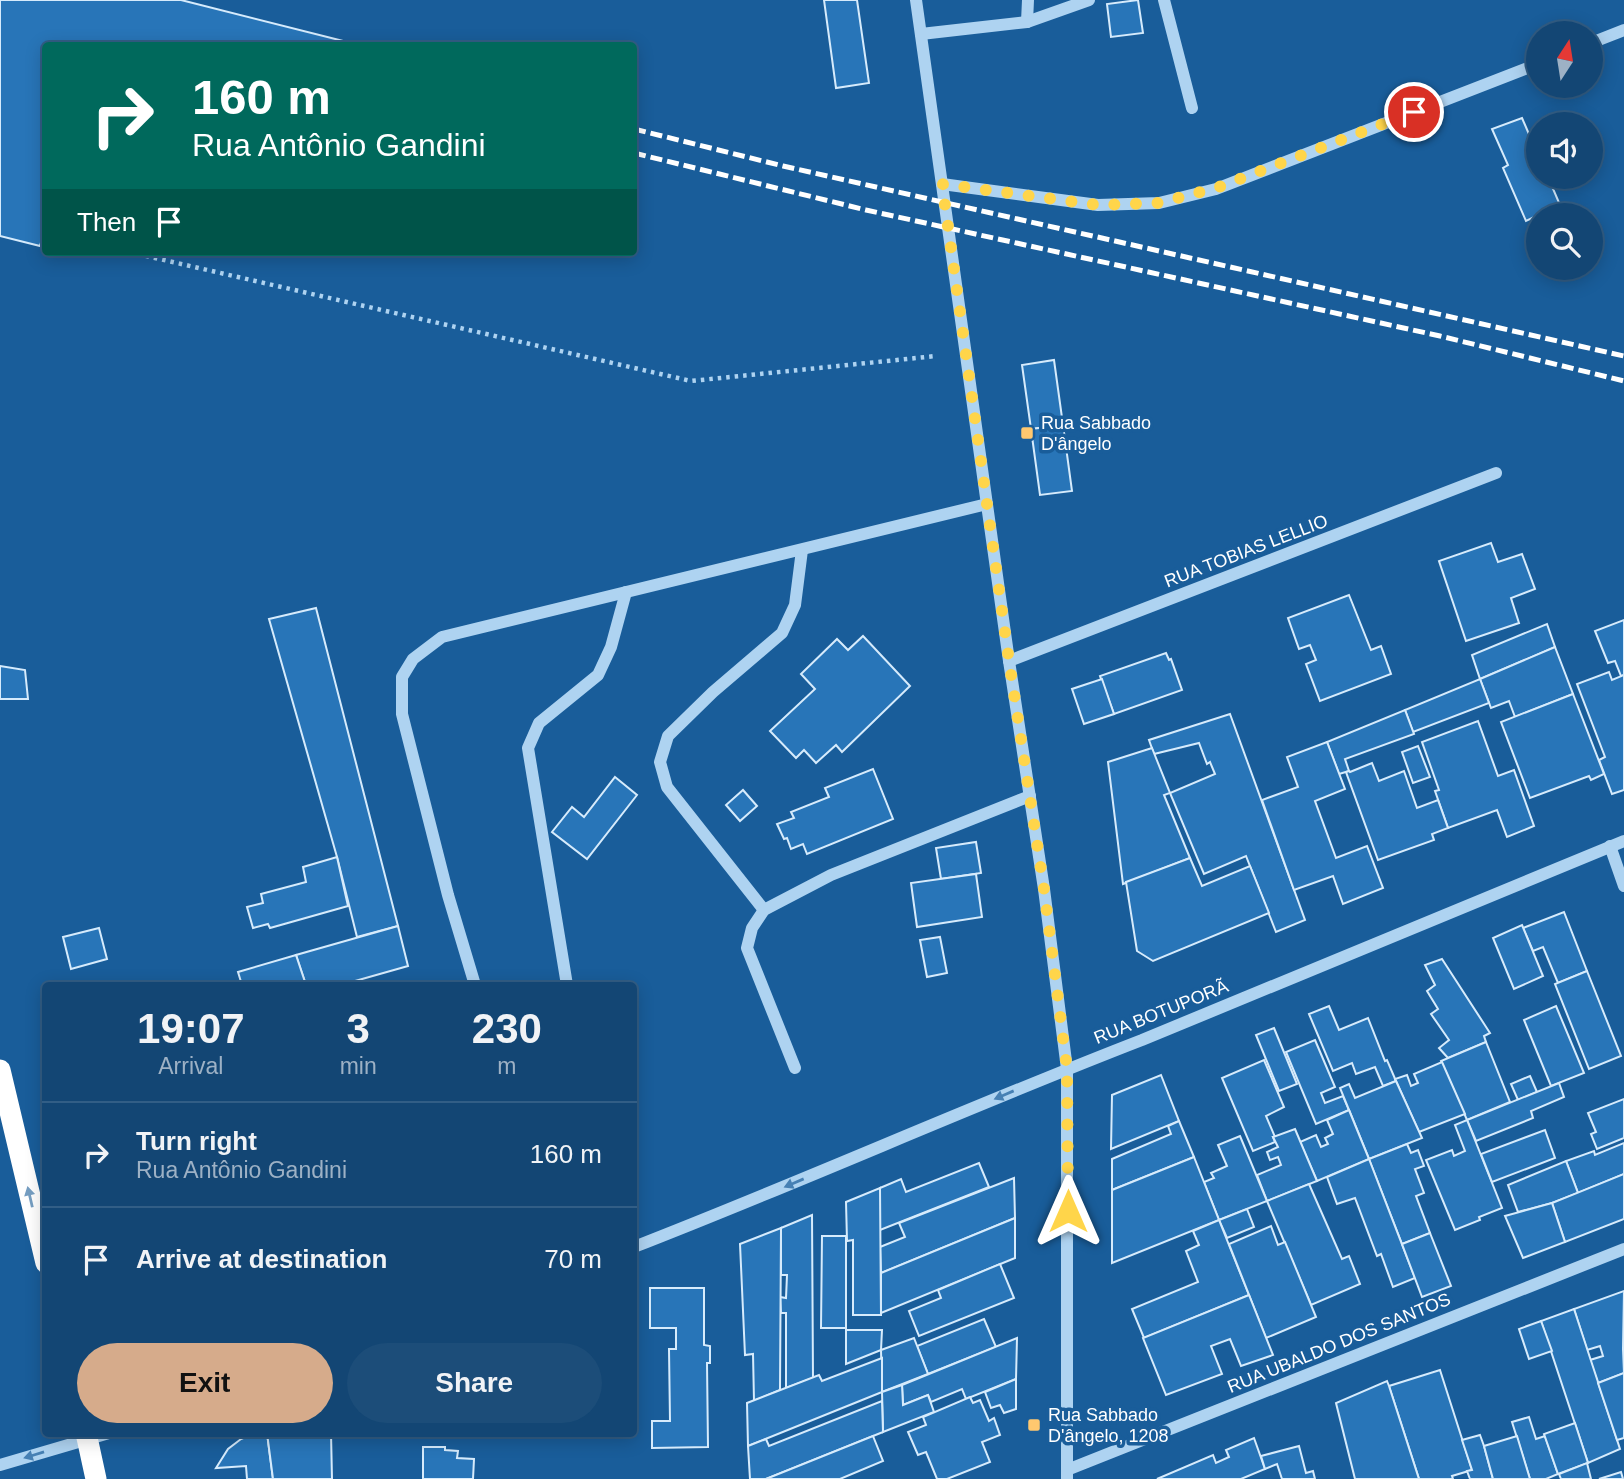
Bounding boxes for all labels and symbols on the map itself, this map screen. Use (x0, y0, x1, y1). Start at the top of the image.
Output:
north arrow (1526, 21, 1603, 98)
pin (1384, 82, 1444, 142)
place label: Rua Sabbado D'ângelo (1041, 413, 1151, 454)
marker: Rua Sabbado D'ângelo (1019, 425, 1035, 441)
street label: RUA TOBIAS LELLIO (1161, 511, 1331, 591)
street label: RUA BOTUPORÃ (1091, 975, 1231, 1048)
one-way arrow (994, 1090, 1015, 1101)
position arrow (1031, 1174, 1105, 1248)
one-way arrow (784, 1178, 805, 1189)
one-way arrow (24, 1185, 35, 1207)
street label: RUA UBALDO DOS SANTOS (1225, 1289, 1453, 1397)
place label: Rua Sabbado D'ângelo, 1208 (1048, 1405, 1169, 1446)
marker: Rua Sabbado D'ângelo, 1208 (1026, 1417, 1042, 1433)
one-way arrow (24, 1450, 45, 1460)

